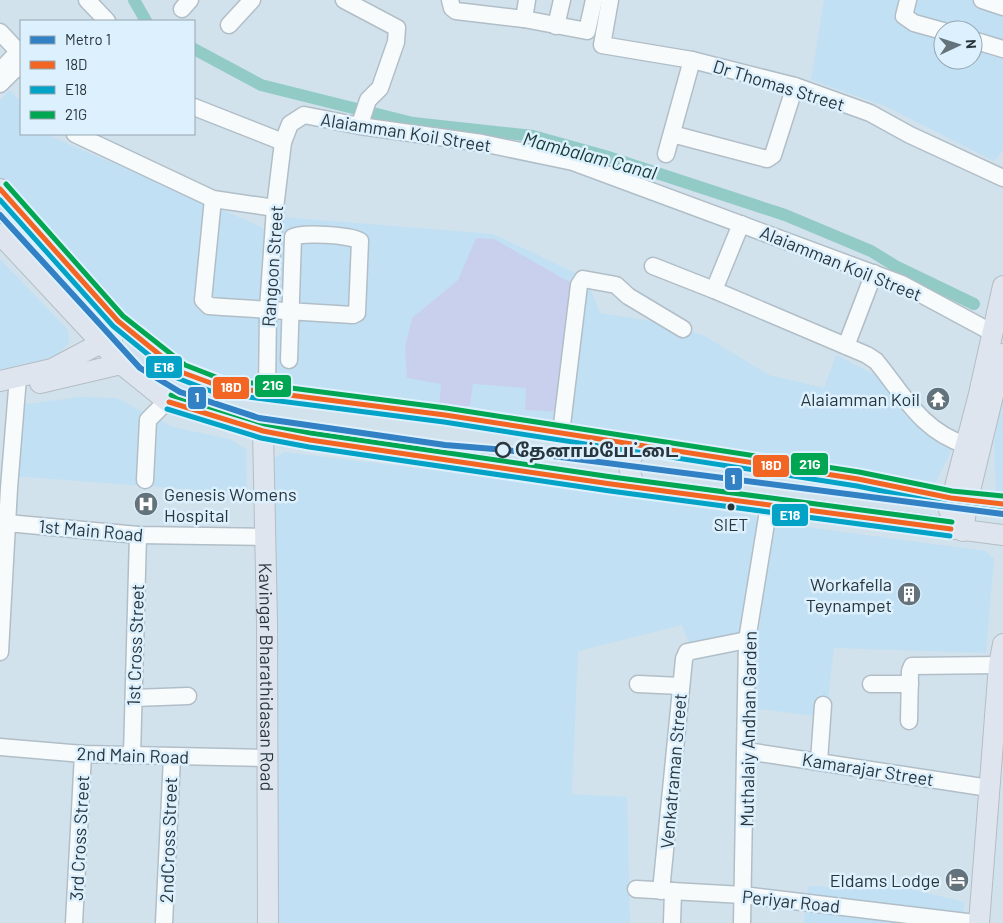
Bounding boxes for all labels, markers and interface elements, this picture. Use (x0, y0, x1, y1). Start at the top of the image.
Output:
legend (20, 20, 195, 135)
north arrow (933, 20, 983, 70)
text: Metro 1 (65, 30, 111, 48)
text: N (963, 39, 980, 49)
text: 18D (65, 55, 87, 73)
street label: Dr Thomas Street (711, 55, 847, 115)
text: E18 (65, 80, 87, 98)
text: 21G (65, 105, 87, 123)
street label: Alaiamman Koil Street (319, 108, 493, 156)
water label: Mambalam Canal (521, 126, 660, 184)
street label: Rangoon Street (257, 205, 287, 327)
street label: Alaiamman Koil Street (757, 221, 925, 305)
line badge: E18 (145, 355, 183, 379)
text: E18 (154, 358, 175, 375)
line badge: 21G (254, 374, 292, 398)
line badge: 18D (212, 376, 250, 400)
text: 21G (262, 376, 284, 393)
text: 18D (220, 378, 242, 395)
line badge: 1 (187, 386, 207, 410)
temple icon: Alaiamman Koil (925, 386, 951, 412)
text: 1 (195, 388, 200, 405)
place label: Alaiamman Koil (800, 388, 920, 410)
place label: தேனாம்பேட்டை (515, 439, 679, 463)
marker: தேனாம்பேட்டை (495, 442, 511, 458)
line badge: 21G (790, 452, 829, 476)
line badge: 18D (752, 454, 790, 478)
text: 21G (799, 455, 821, 472)
text: 18D (760, 456, 782, 473)
line badge: 1 (724, 467, 743, 491)
text: 1 (731, 470, 736, 487)
place label: Genesis Womens Hospital (164, 483, 297, 526)
hospital icon: Genesis Womens Hospital (133, 491, 159, 517)
marker: SIET (726, 502, 736, 512)
line badge: E18 (771, 503, 809, 527)
text: E18 (780, 506, 801, 523)
street label: 1st Main Road (38, 514, 144, 546)
place label: SIET (714, 514, 748, 534)
street label: Kavingar Bharathidasan Road (255, 562, 279, 791)
place label: Workafella Teynampet (806, 573, 892, 616)
building icon: Workafella Teynampet (896, 581, 922, 607)
street label: 1st Cross Street (122, 584, 148, 706)
street label: Muthalaiy Andhan Garden (735, 631, 761, 827)
street label: Venkatraman Street (655, 692, 691, 850)
street label: 2nd Main Road (76, 742, 190, 768)
street label: Kamarajar Street (801, 748, 935, 790)
street label: 3rd Cross Street (65, 774, 93, 902)
street label: 2ndCross Street (155, 777, 181, 903)
hotel icon: Eldams Lodge (944, 867, 970, 893)
place label: Eldams Lodge (830, 869, 940, 891)
street label: Periyar Road (741, 885, 841, 917)

